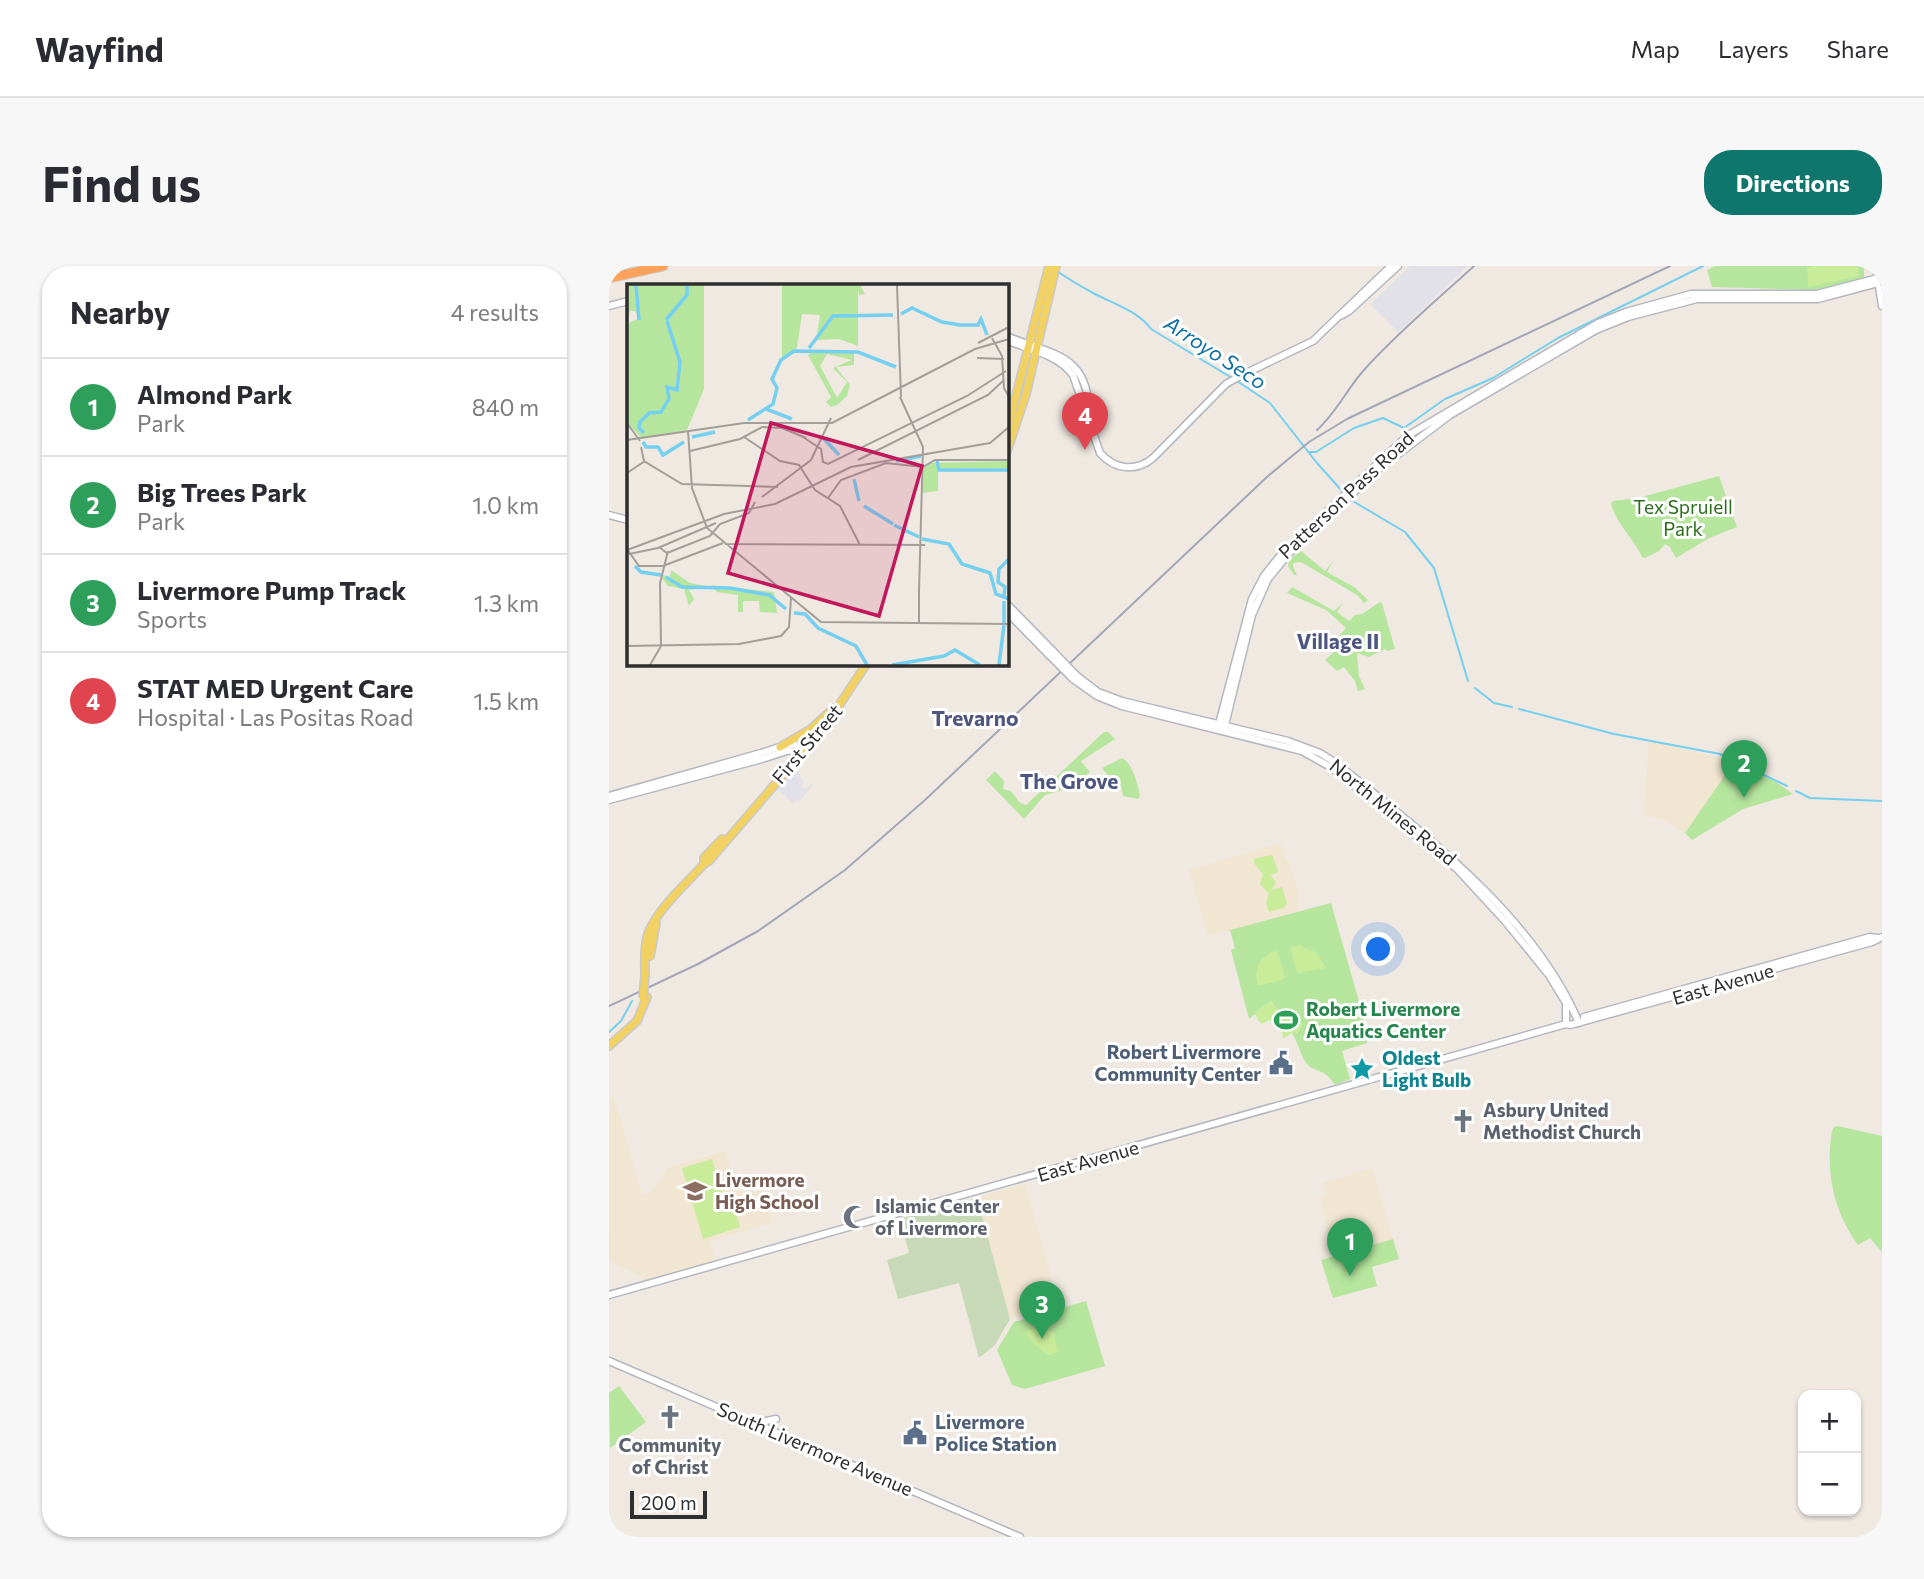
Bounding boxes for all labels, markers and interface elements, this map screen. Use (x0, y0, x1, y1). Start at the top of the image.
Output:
text: Wayfind (35, 28, 164, 69)
text: Map (1631, 34, 1680, 63)
text: Layers (1718, 34, 1789, 63)
text: Share (1827, 34, 1889, 63)
button: Directions (1704, 150, 1882, 215)
text: Find us (42, 152, 201, 212)
inset map (627, 284, 1008, 665)
text: Nearby (70, 293, 170, 330)
text: 4 results (451, 298, 539, 326)
water label: Arroyo Seco (1159, 309, 1271, 394)
text: Almond Park (137, 378, 292, 409)
pin: 4 (1062, 392, 1108, 450)
text: 1 (88, 393, 98, 421)
text: 840 m (472, 393, 539, 421)
text: Park (137, 409, 185, 437)
street label: Patterson Pass Road (1273, 426, 1418, 563)
text: Big Trees Park (137, 476, 307, 507)
text: 2 (86, 491, 100, 519)
text: 1.0 km (472, 491, 539, 519)
park label: Tex Spruiell Park (1633, 495, 1733, 540)
text: Park (137, 507, 185, 535)
text: Livermore Pump Track (137, 574, 406, 605)
text: 3 (86, 589, 100, 617)
text: 1.3 km (474, 589, 539, 617)
text: Sports (137, 605, 207, 633)
district label: Village II (1297, 628, 1379, 653)
text: STAT MED Urgent Care (137, 672, 414, 703)
text: 4 (86, 687, 100, 715)
text: 1.5 km (474, 687, 539, 715)
street label: First Street (767, 699, 847, 788)
text: Hospital · Las Positas Road (137, 703, 413, 731)
district label: Trevarno (932, 705, 1018, 730)
pin: 2 (1721, 740, 1767, 798)
street label: North Mines Road (1325, 754, 1461, 870)
district label: The Grove (1020, 768, 1118, 793)
your location (1361, 932, 1395, 966)
street label: East Avenue (1669, 958, 1776, 1009)
place label: Robert Livermore Aquatics Center (1306, 997, 1460, 1042)
sports icon: Robert Livermore Aquatics Center (1272, 1006, 1300, 1034)
place label: Robert Livermore Community Center (1095, 1040, 1261, 1085)
place label: Oldest Light Bulb (1382, 1046, 1471, 1091)
public building icon: Robert Livermore Community Center (1267, 1049, 1295, 1077)
place icon: Oldest Light Bulb (1348, 1055, 1376, 1083)
place label: Asbury United Methodist Church (1483, 1098, 1641, 1143)
church icon: Asbury United Methodist Church (1449, 1107, 1477, 1135)
street label: East Avenue (1034, 1135, 1141, 1186)
place label: Livermore High School (715, 1168, 819, 1213)
school or university icon: Livermore High School (681, 1177, 709, 1205)
place label: Islamic Center of Livermore (875, 1194, 1000, 1239)
mosque icon: Islamic Center of Livermore (841, 1203, 869, 1231)
pin: 1 (1327, 1218, 1373, 1276)
pin: 3 (1019, 1281, 1065, 1339)
map controls (1798, 1390, 1861, 1516)
button: + (1798, 1390, 1861, 1453)
street label: South Livermore Avenue (714, 1397, 917, 1500)
church icon: Community of Christ (656, 1403, 684, 1431)
place label: Livermore Police Station (935, 1410, 1057, 1455)
public building icon: Livermore Police Station (901, 1419, 929, 1447)
place label: Community of Christ (618, 1433, 722, 1478)
button: − (1798, 1453, 1861, 1516)
scale bar (630, 1488, 707, 1520)
text: 200 m (641, 1491, 697, 1514)

